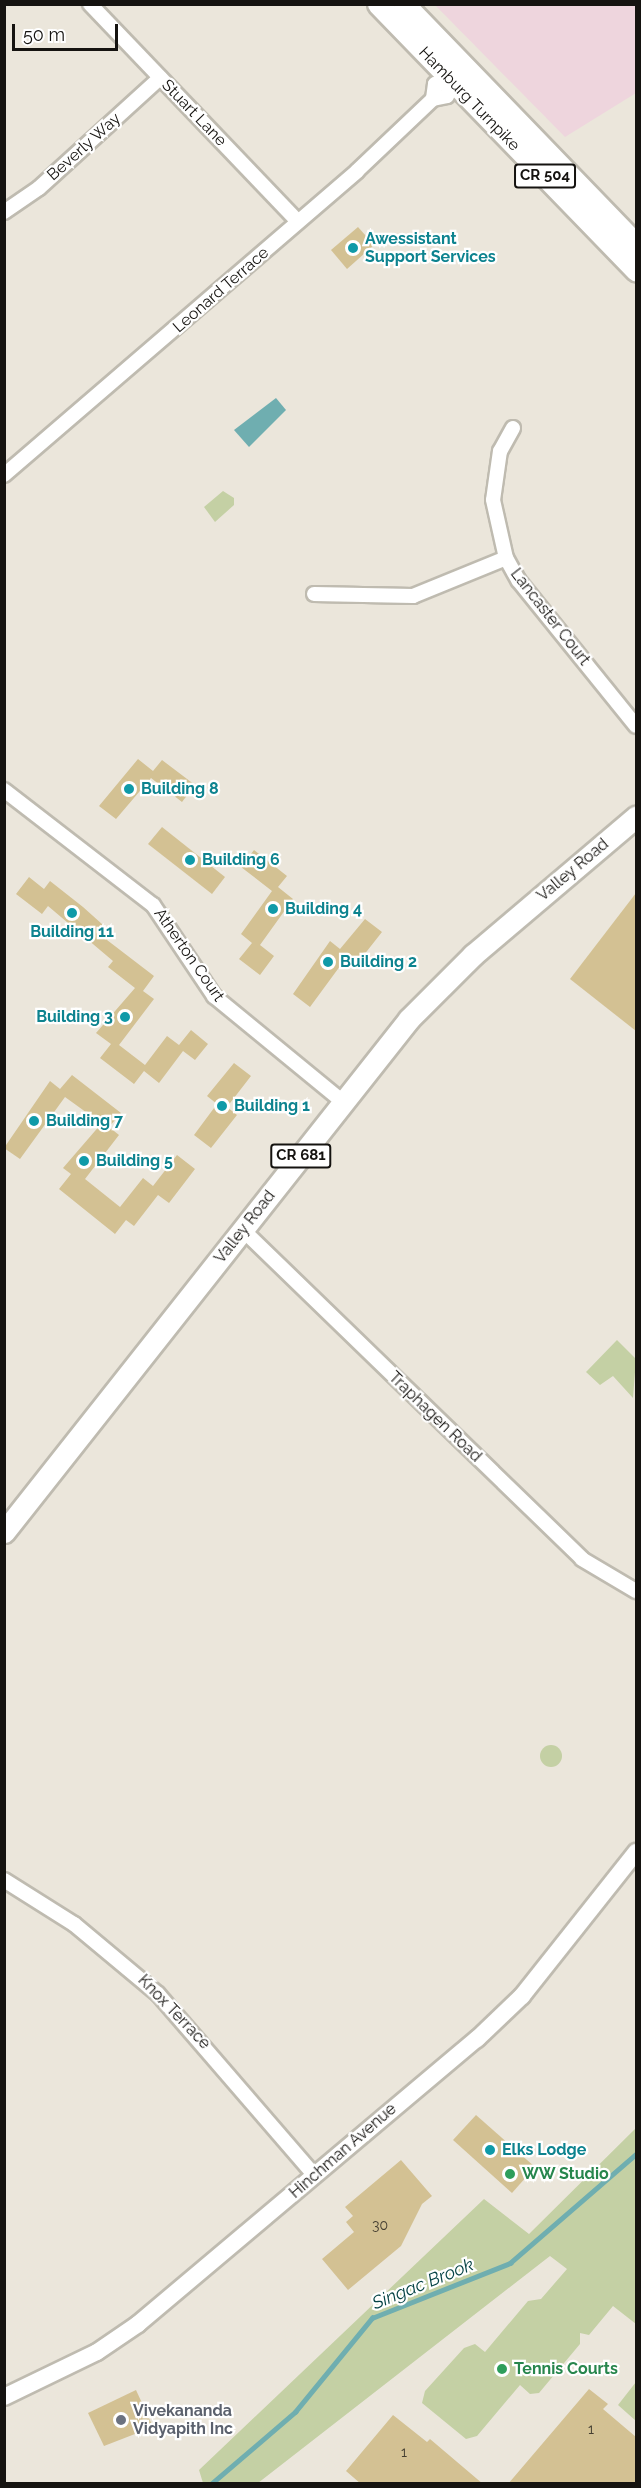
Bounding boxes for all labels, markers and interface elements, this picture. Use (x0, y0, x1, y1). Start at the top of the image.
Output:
scale bar (15, 12, 122, 50)
text: 50 m (23, 24, 65, 45)
street label: Hamburg Turnpike (414, 43, 524, 155)
street label: Stuart Lane (158, 76, 230, 150)
street label: Beverly Way (43, 109, 125, 185)
road number: CR 504 (514, 164, 576, 188)
place label: Awessistant Support Services (365, 229, 496, 267)
marker: Awessistant Support Services (346, 241, 360, 255)
street label: Leonard Terrace (169, 243, 273, 337)
street label: Lancaster Court (506, 565, 594, 669)
place label: Building 8 (141, 779, 219, 799)
marker: Building 8 (122, 782, 136, 796)
street label: Valley Road (533, 834, 613, 906)
place label: Building 6 (202, 850, 280, 870)
marker: Building 6 (183, 853, 197, 867)
place label: Building 4 (285, 899, 362, 919)
marker: Building 4 (266, 902, 280, 916)
street label: Atherton Court (150, 905, 228, 1005)
marker: Building 11 (65, 906, 79, 920)
place label: Building 11 (30, 922, 114, 942)
place label: Building 2 (340, 952, 417, 972)
marker: Building 2 (321, 955, 335, 969)
place label: Building 3 (36, 1007, 113, 1027)
marker: Building 3 (118, 1010, 132, 1024)
place label: Building 1 (234, 1096, 310, 1116)
marker: Building 1 (215, 1099, 229, 1113)
place label: Building 7 (46, 1111, 123, 1131)
marker: Building 7 (27, 1114, 41, 1128)
road number: CR 681 (270, 1144, 332, 1168)
place label: Building 5 (96, 1151, 173, 1171)
marker: Building 5 (77, 1154, 91, 1168)
street label: Valley Road (210, 1187, 280, 1267)
street label: Traphagen Road (385, 1368, 485, 1466)
street label: Knox Terrace (134, 1971, 214, 2053)
street label: Hinchman Avenue (285, 2099, 401, 2203)
place label: Elks Lodge (502, 2140, 586, 2160)
marker: Elks Lodge (483, 2143, 497, 2157)
place label: WW Studio (522, 2164, 609, 2184)
marker: WW Studio (503, 2167, 517, 2181)
house number: 30 (372, 2217, 388, 2233)
water label: Singac Brook (369, 2254, 477, 2314)
place label: Tennis Courts (514, 2359, 618, 2379)
marker: Tennis Courts (495, 2362, 509, 2376)
place label: Vivekananda Vidyapith Inc (133, 2401, 233, 2439)
marker: Vivekananda Vidyapith Inc (114, 2413, 128, 2427)
house number: 1 (588, 2421, 594, 2437)
house number: 1 (401, 2444, 407, 2460)

